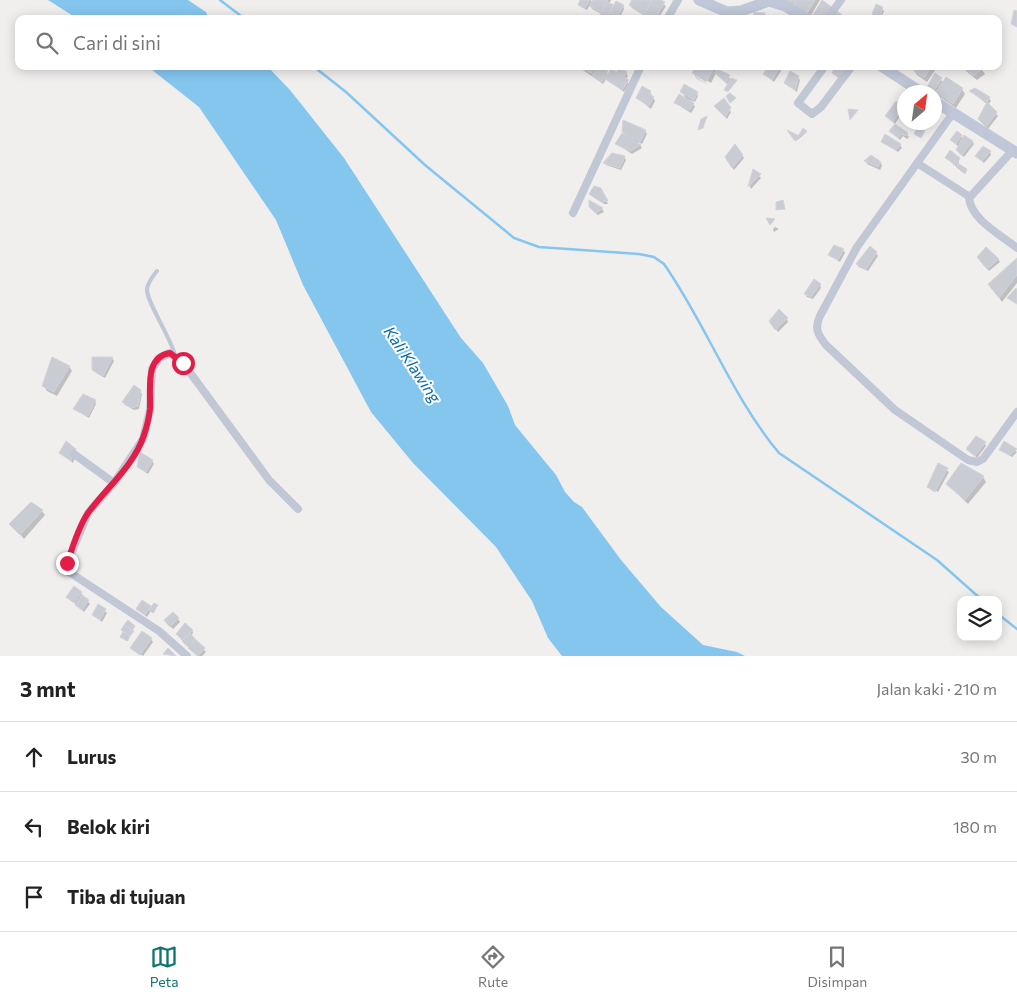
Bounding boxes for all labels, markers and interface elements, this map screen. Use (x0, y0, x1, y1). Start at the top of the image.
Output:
search box (15, 15, 1002, 70)
icon: search (33, 29, 61, 57)
text: Cari di sini (73, 31, 161, 54)
north arrow (897, 85, 942, 130)
water label: Kali Klawing (381, 322, 446, 407)
route start (172, 352, 195, 375)
route end (56, 552, 79, 575)
map controls (957, 596, 1002, 641)
button: layers (957, 596, 1002, 641)
text: 3 mnt (20, 676, 76, 701)
text: Jalan kaki · 210 m (876, 679, 997, 698)
icon: ahead (20, 743, 48, 771)
text: Lurus (67, 745, 116, 768)
text: 30 m (960, 747, 997, 766)
icon: left (20, 813, 48, 841)
text: Belok kiri (67, 815, 150, 838)
text: 180 m (953, 817, 997, 836)
icon: arrive (20, 883, 48, 911)
text: Tiba di tujuan (67, 885, 185, 908)
tab: Peta (150, 943, 179, 990)
tab: Rute (478, 943, 508, 990)
tab: Disimpan (808, 943, 867, 990)

